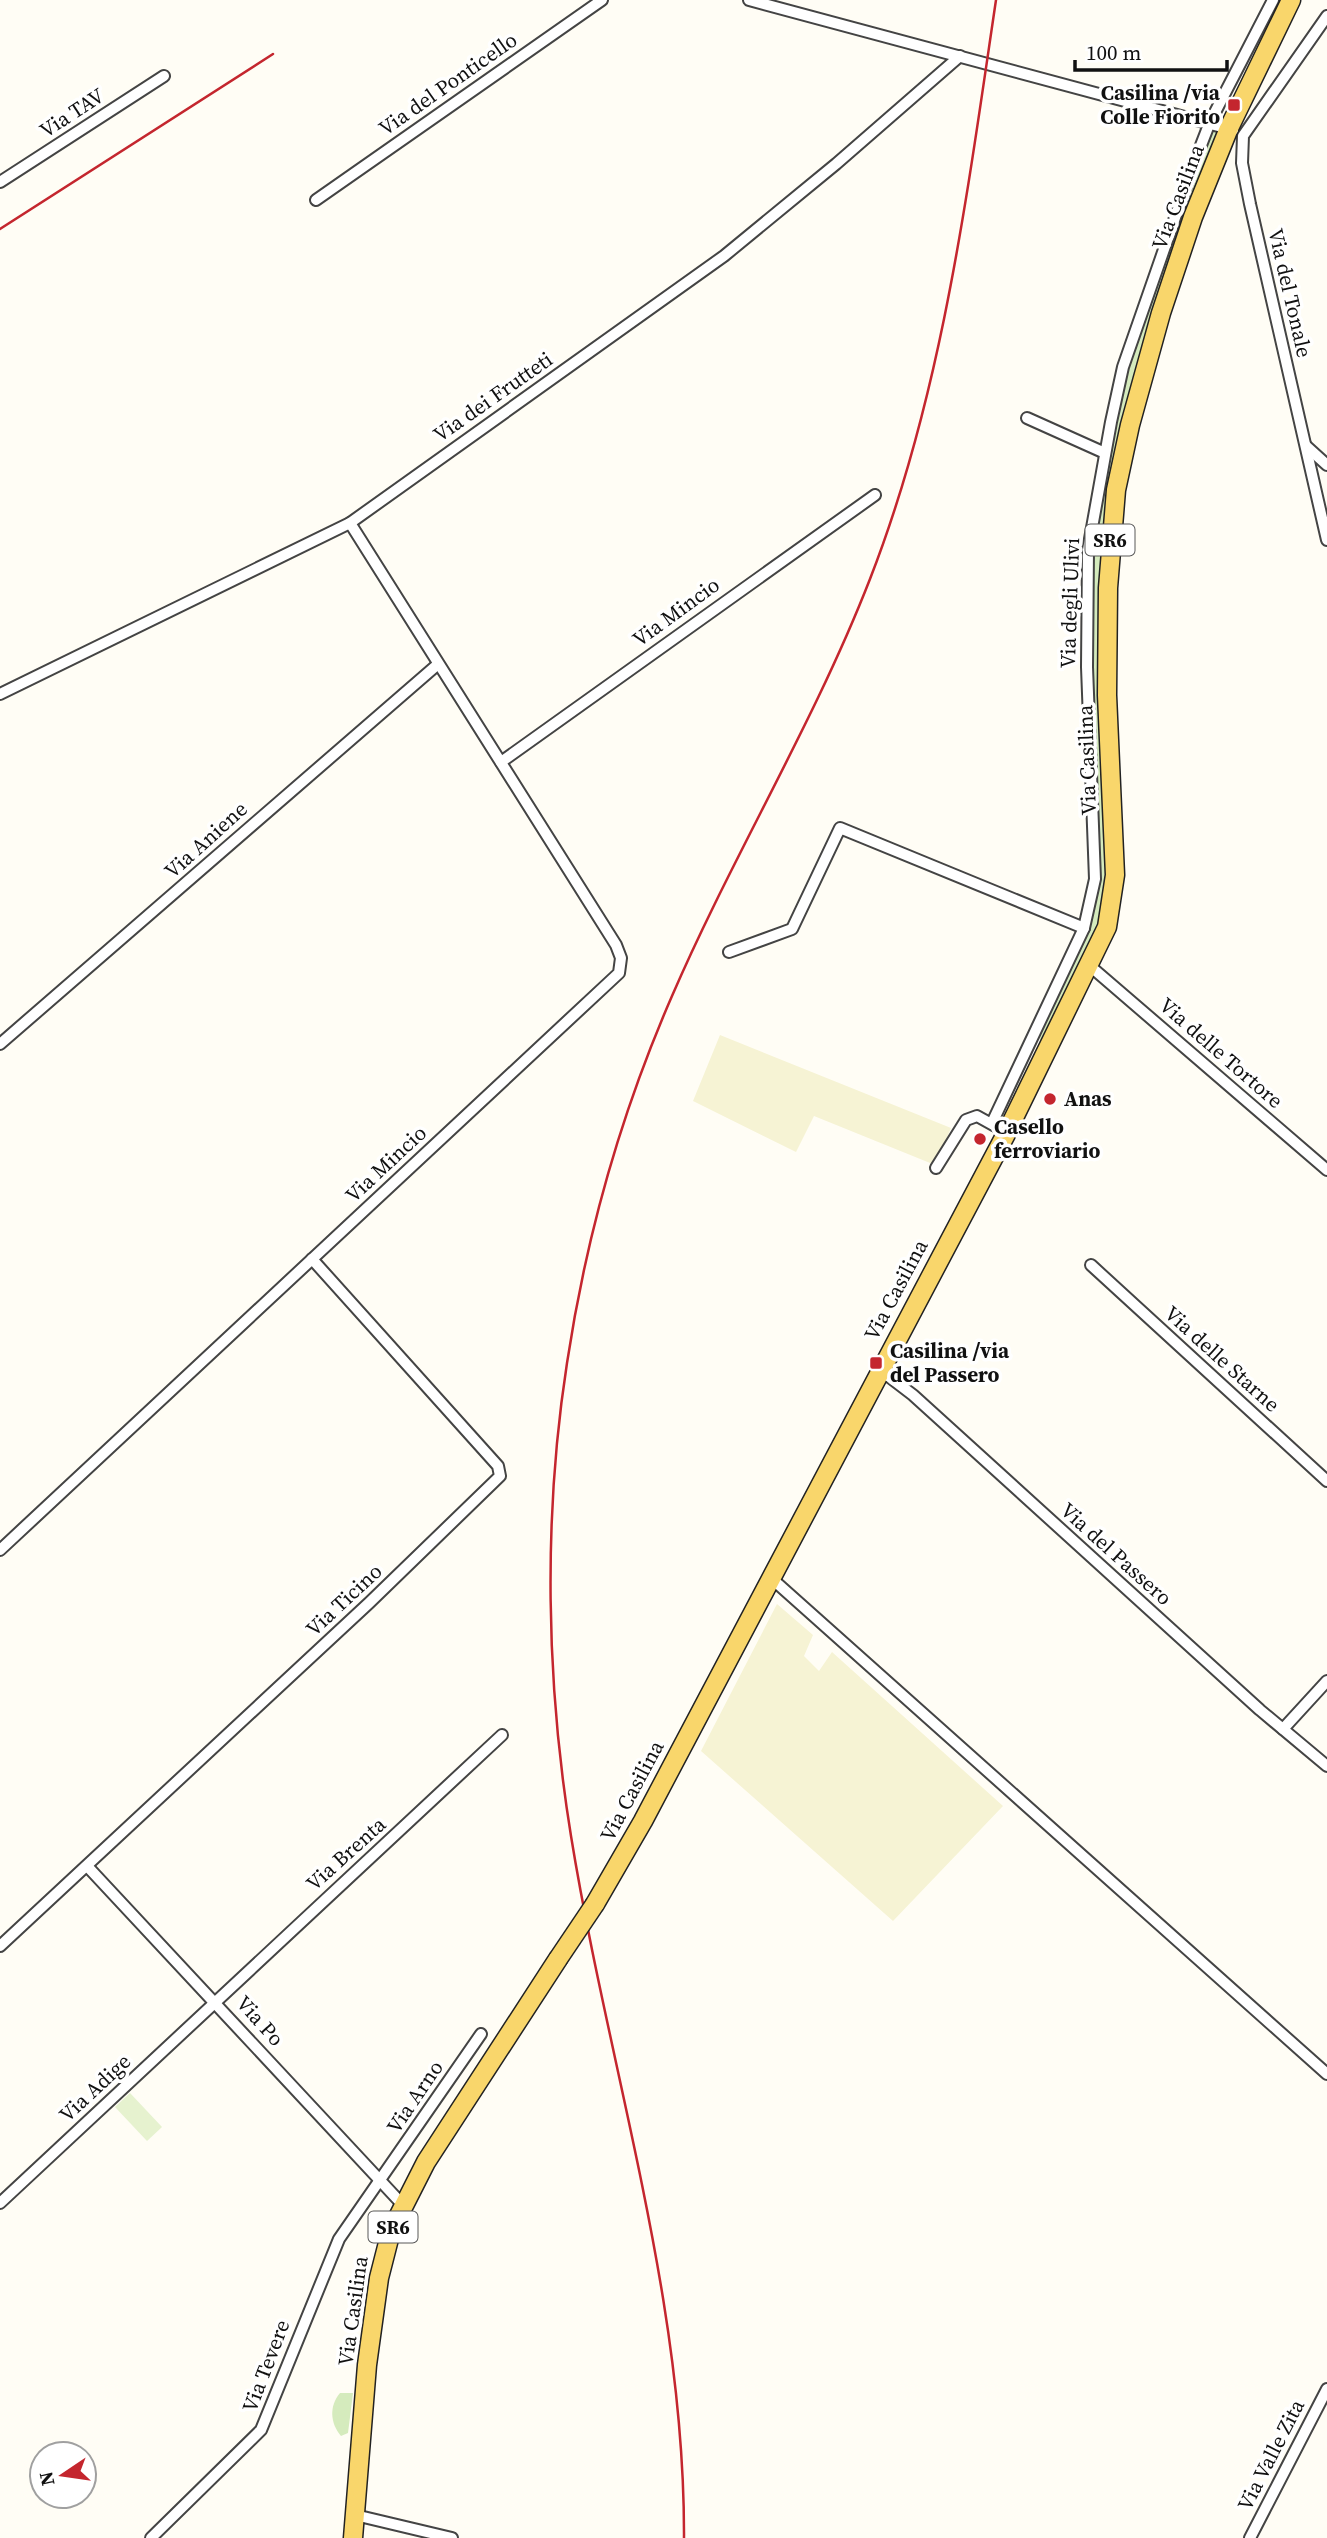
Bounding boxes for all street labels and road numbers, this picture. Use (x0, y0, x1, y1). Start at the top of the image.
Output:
street label: Via del Ponticello (373, 25, 523, 142)
street label: Via TAV (34, 81, 110, 144)
street label: Via Casilina (1144, 140, 1211, 254)
street label: Via del Tonale (1262, 225, 1319, 360)
street label: Via dei Frutteti (427, 345, 558, 449)
road number: SR6 (1086, 524, 1134, 555)
street label: Via degli Ulivi (1053, 537, 1086, 669)
street label: Via Mincio (626, 570, 725, 653)
street label: Via Casilina (1070, 704, 1103, 816)
street label: Via Aniene (158, 795, 253, 885)
street label: Via delle Tortore (1153, 991, 1289, 1114)
street label: Via Mincio (339, 1118, 433, 1209)
street label: Via Casilina (857, 1234, 934, 1345)
street label: Via delle Starne (1158, 1299, 1286, 1418)
street label: Via del Passero (1054, 1496, 1178, 1612)
street label: Via Ticino (299, 1557, 388, 1643)
street label: Via Casilina (593, 1735, 670, 1846)
street label: Via Brenta (300, 1810, 392, 1897)
street label: Via Po (230, 1989, 291, 2052)
street label: Via Adige (52, 2047, 137, 2128)
street label: Via Arno (380, 2054, 450, 2139)
road number: SR6 (368, 2212, 418, 2242)
street label: Via Casilina (330, 2254, 375, 2368)
street label: Via Tevere (235, 2315, 296, 2416)
street label: Via Valle Zita (1230, 2394, 1311, 2515)

